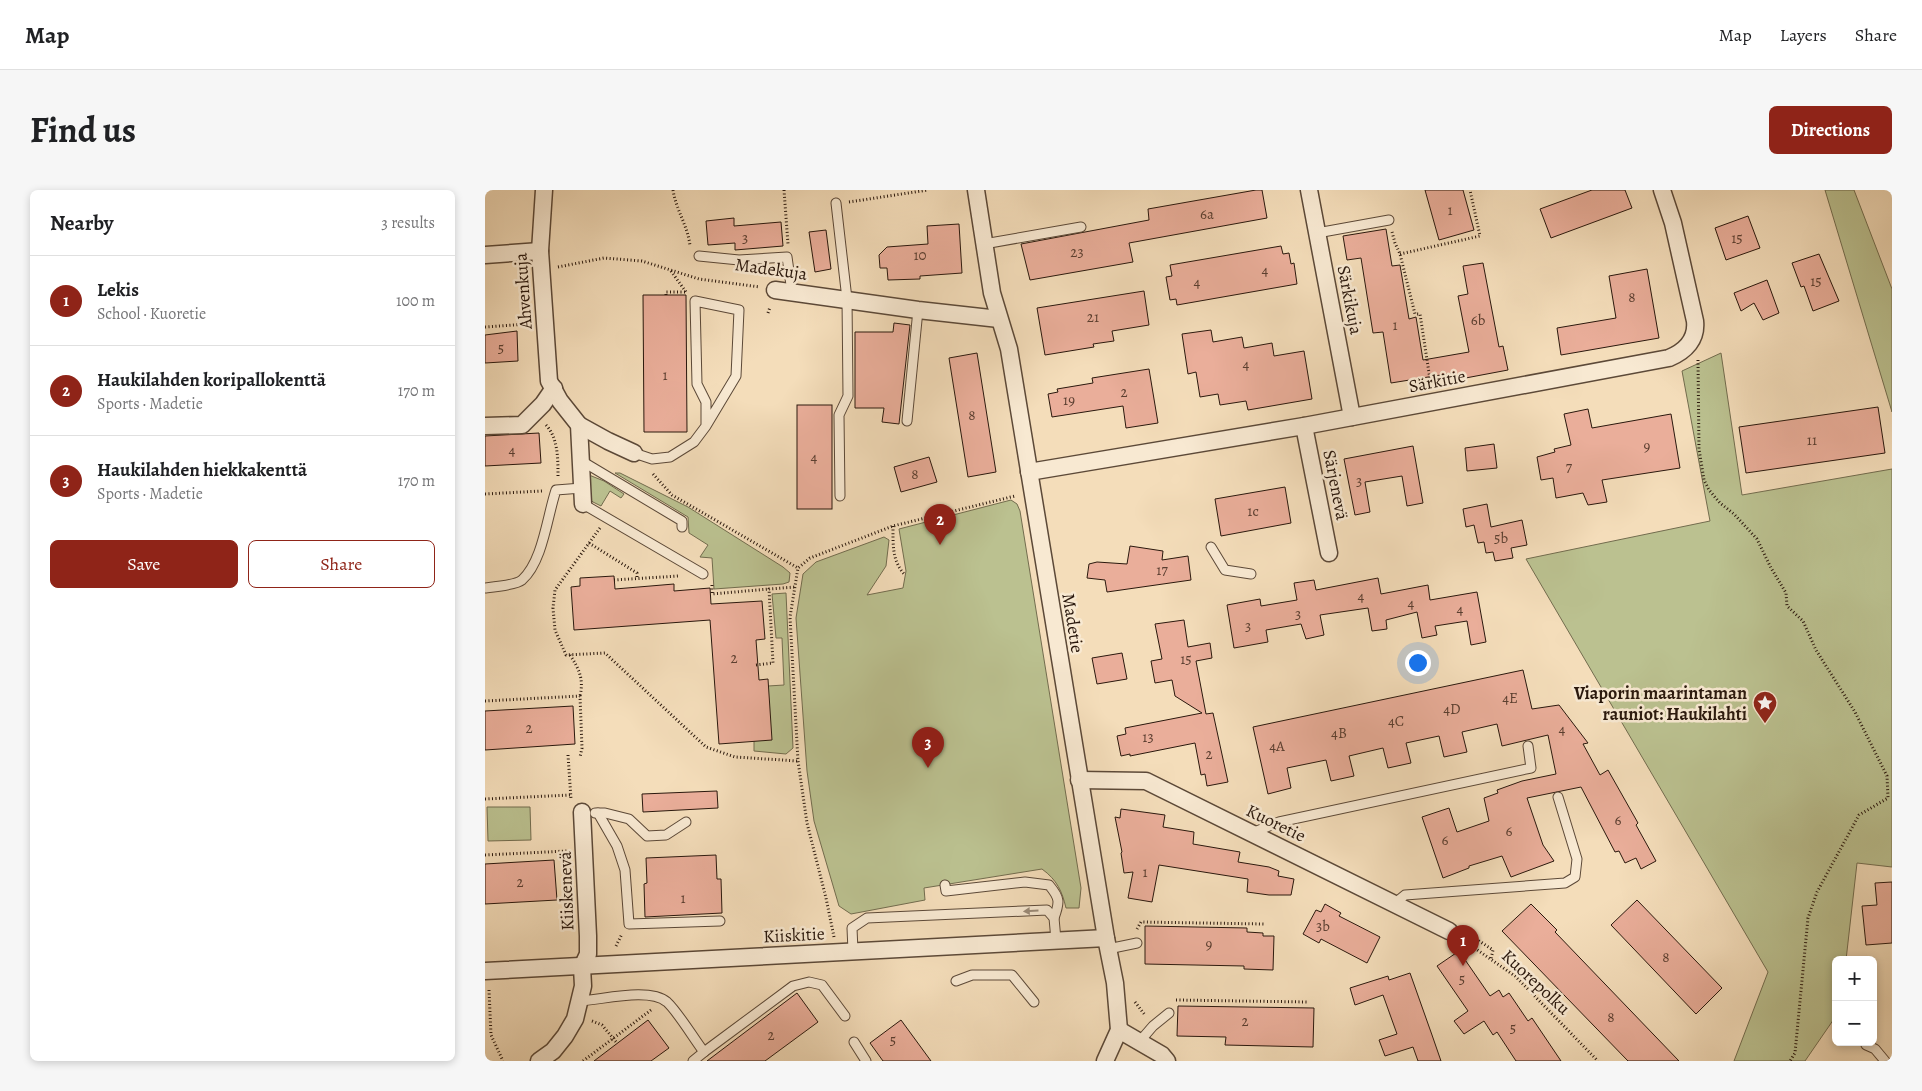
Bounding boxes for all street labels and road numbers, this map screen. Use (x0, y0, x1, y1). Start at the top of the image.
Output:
street label: Ahvenkuja (508, 251, 538, 331)
street label: Madekuja (733, 252, 809, 286)
street label: Särkikuja (1332, 263, 1369, 337)
street label: Särkitie (1406, 364, 1468, 398)
street label: Särjenevä (1317, 448, 1355, 523)
street label: Madetie (1056, 591, 1090, 655)
street label: Kuoretie (1242, 798, 1310, 848)
street label: Kiiskenevä (553, 850, 579, 931)
street label: Kiiskitie (763, 921, 825, 949)
street label: Kuorepolku (1496, 944, 1576, 1020)

